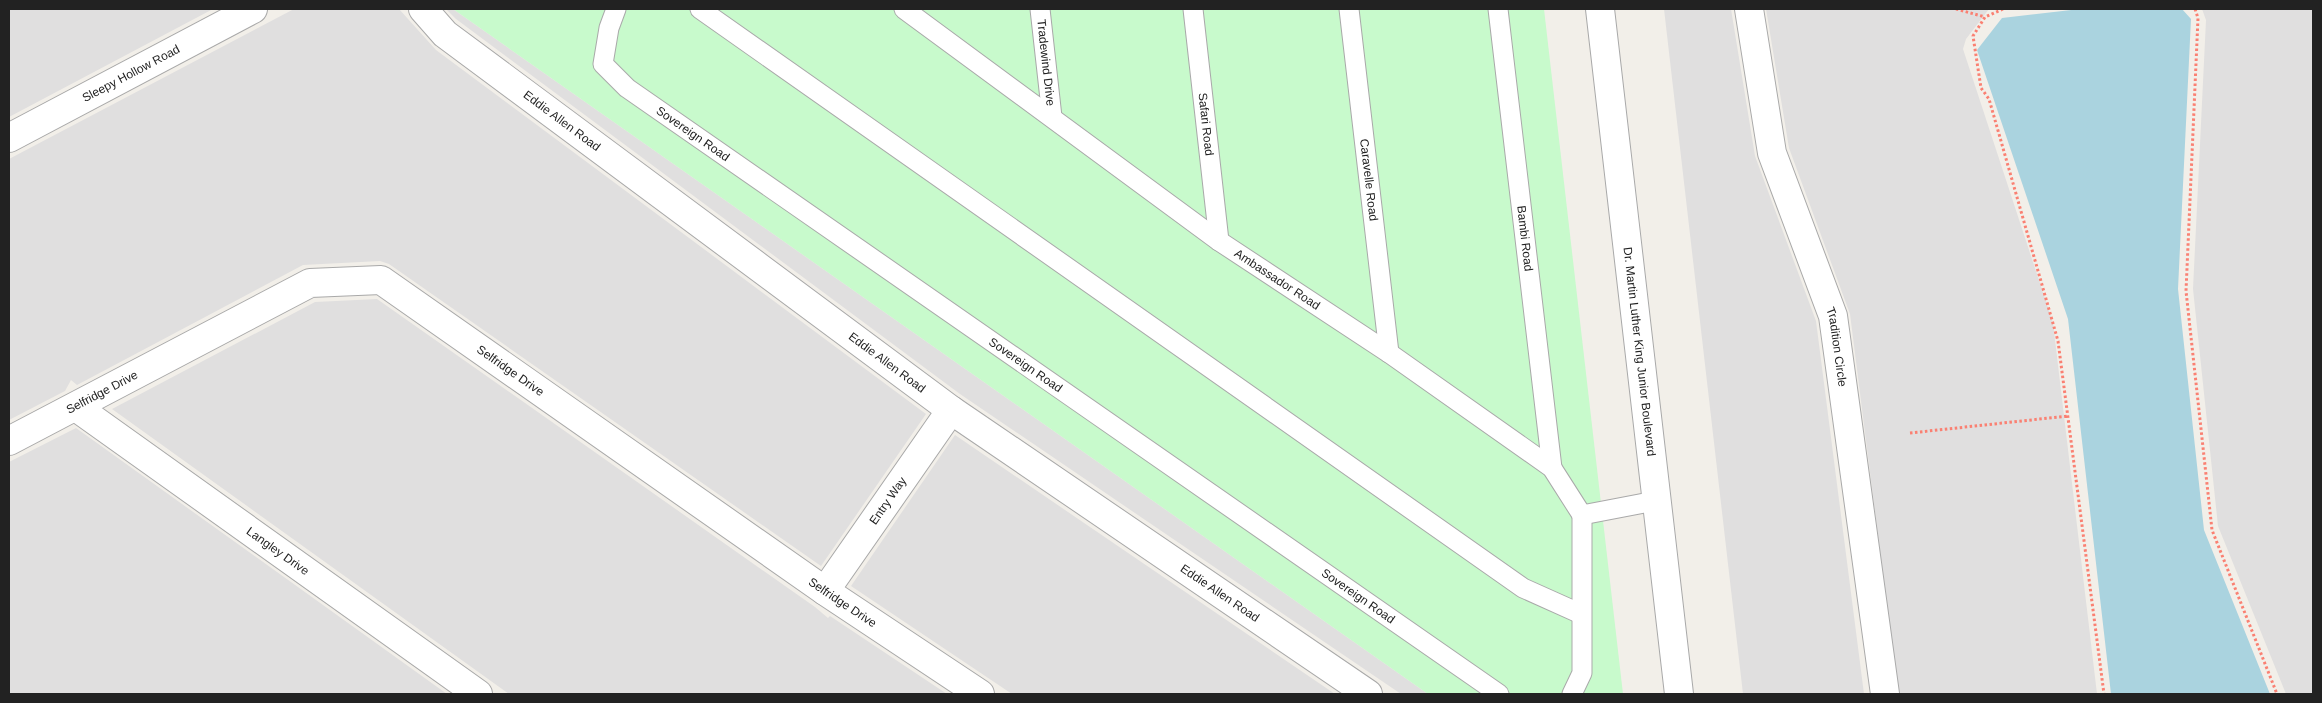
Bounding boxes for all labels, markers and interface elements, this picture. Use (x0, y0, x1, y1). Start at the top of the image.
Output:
street label: Tradewind Drive (1034, 19, 1058, 107)
street label: Sleepy Hollow Road (80, 42, 182, 105)
street label: Eddie Allen Road (521, 88, 603, 154)
street label: Safari Road (1195, 92, 1216, 157)
street label: Sovereign Road (654, 103, 732, 164)
street label: Caravelle Road (1357, 138, 1381, 222)
street label: Bambi Road (1514, 205, 1536, 272)
street label: Ambassador Road (1232, 246, 1323, 313)
street label: Dr. Martin Luther King Junior Boulevard (1621, 246, 1659, 457)
street label: Tradition Circle (1823, 305, 1850, 388)
street label: Eddie Allen Road (846, 329, 928, 396)
street label: Sovereign Road (986, 335, 1065, 395)
street label: Selfridge Drive (474, 342, 547, 399)
street label: Selfridge Drive (64, 368, 140, 417)
street label: Entry Way (866, 474, 909, 527)
street label: Langley Drive (244, 524, 312, 578)
street label: Eddie Allen Road (1178, 561, 1262, 625)
street label: Sovereign Road (1319, 566, 1397, 626)
street label: Selfridge Drive (806, 575, 879, 630)

